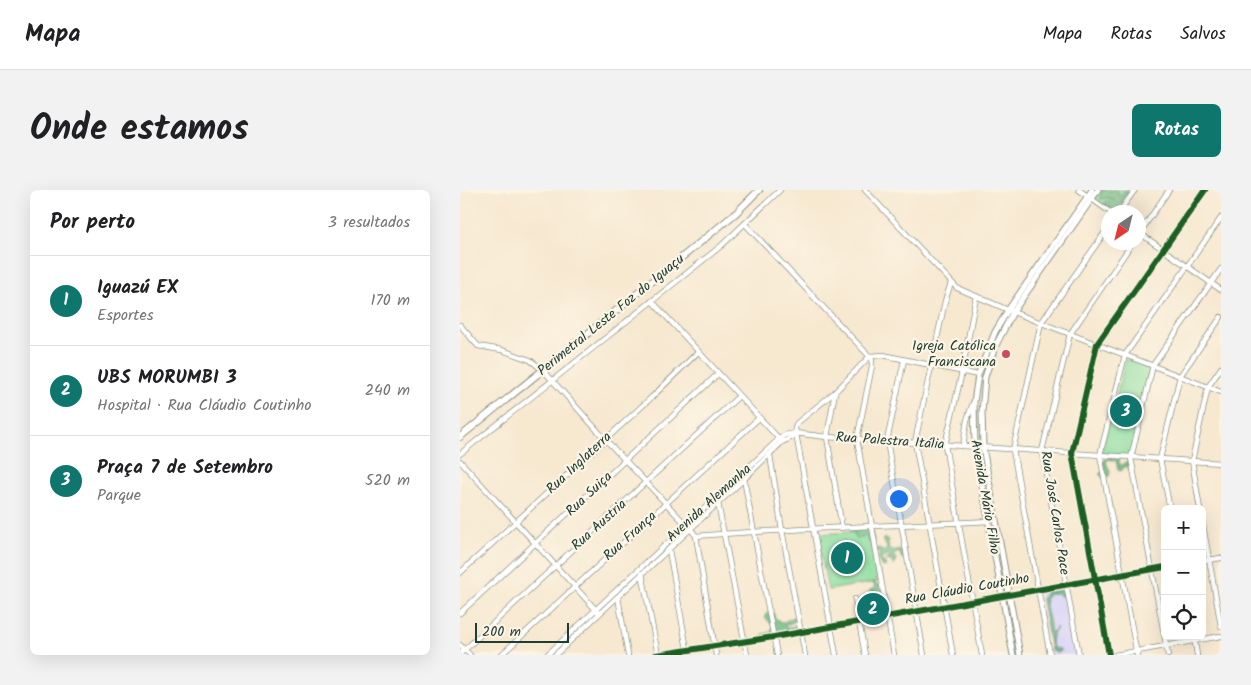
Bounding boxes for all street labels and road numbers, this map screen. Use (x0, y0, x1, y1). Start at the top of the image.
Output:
street label: Perimetral Leste Foz do Iguaçu (533, 248, 690, 381)
street label: Rua Palestra Itália (835, 426, 945, 456)
street label: Rua Inglaterra (541, 427, 617, 499)
street label: Avenida Mário Filho (964, 438, 1006, 556)
street label: Rua José Carlos Pace (1034, 449, 1076, 577)
street label: Avenida Alemanha (661, 459, 757, 547)
street label: Rua Suiça (561, 466, 617, 522)
street label: Rua Austria (566, 494, 632, 556)
street label: Rua França (598, 506, 662, 566)
street label: Rua Cláudio Coutinho (903, 567, 1031, 611)

